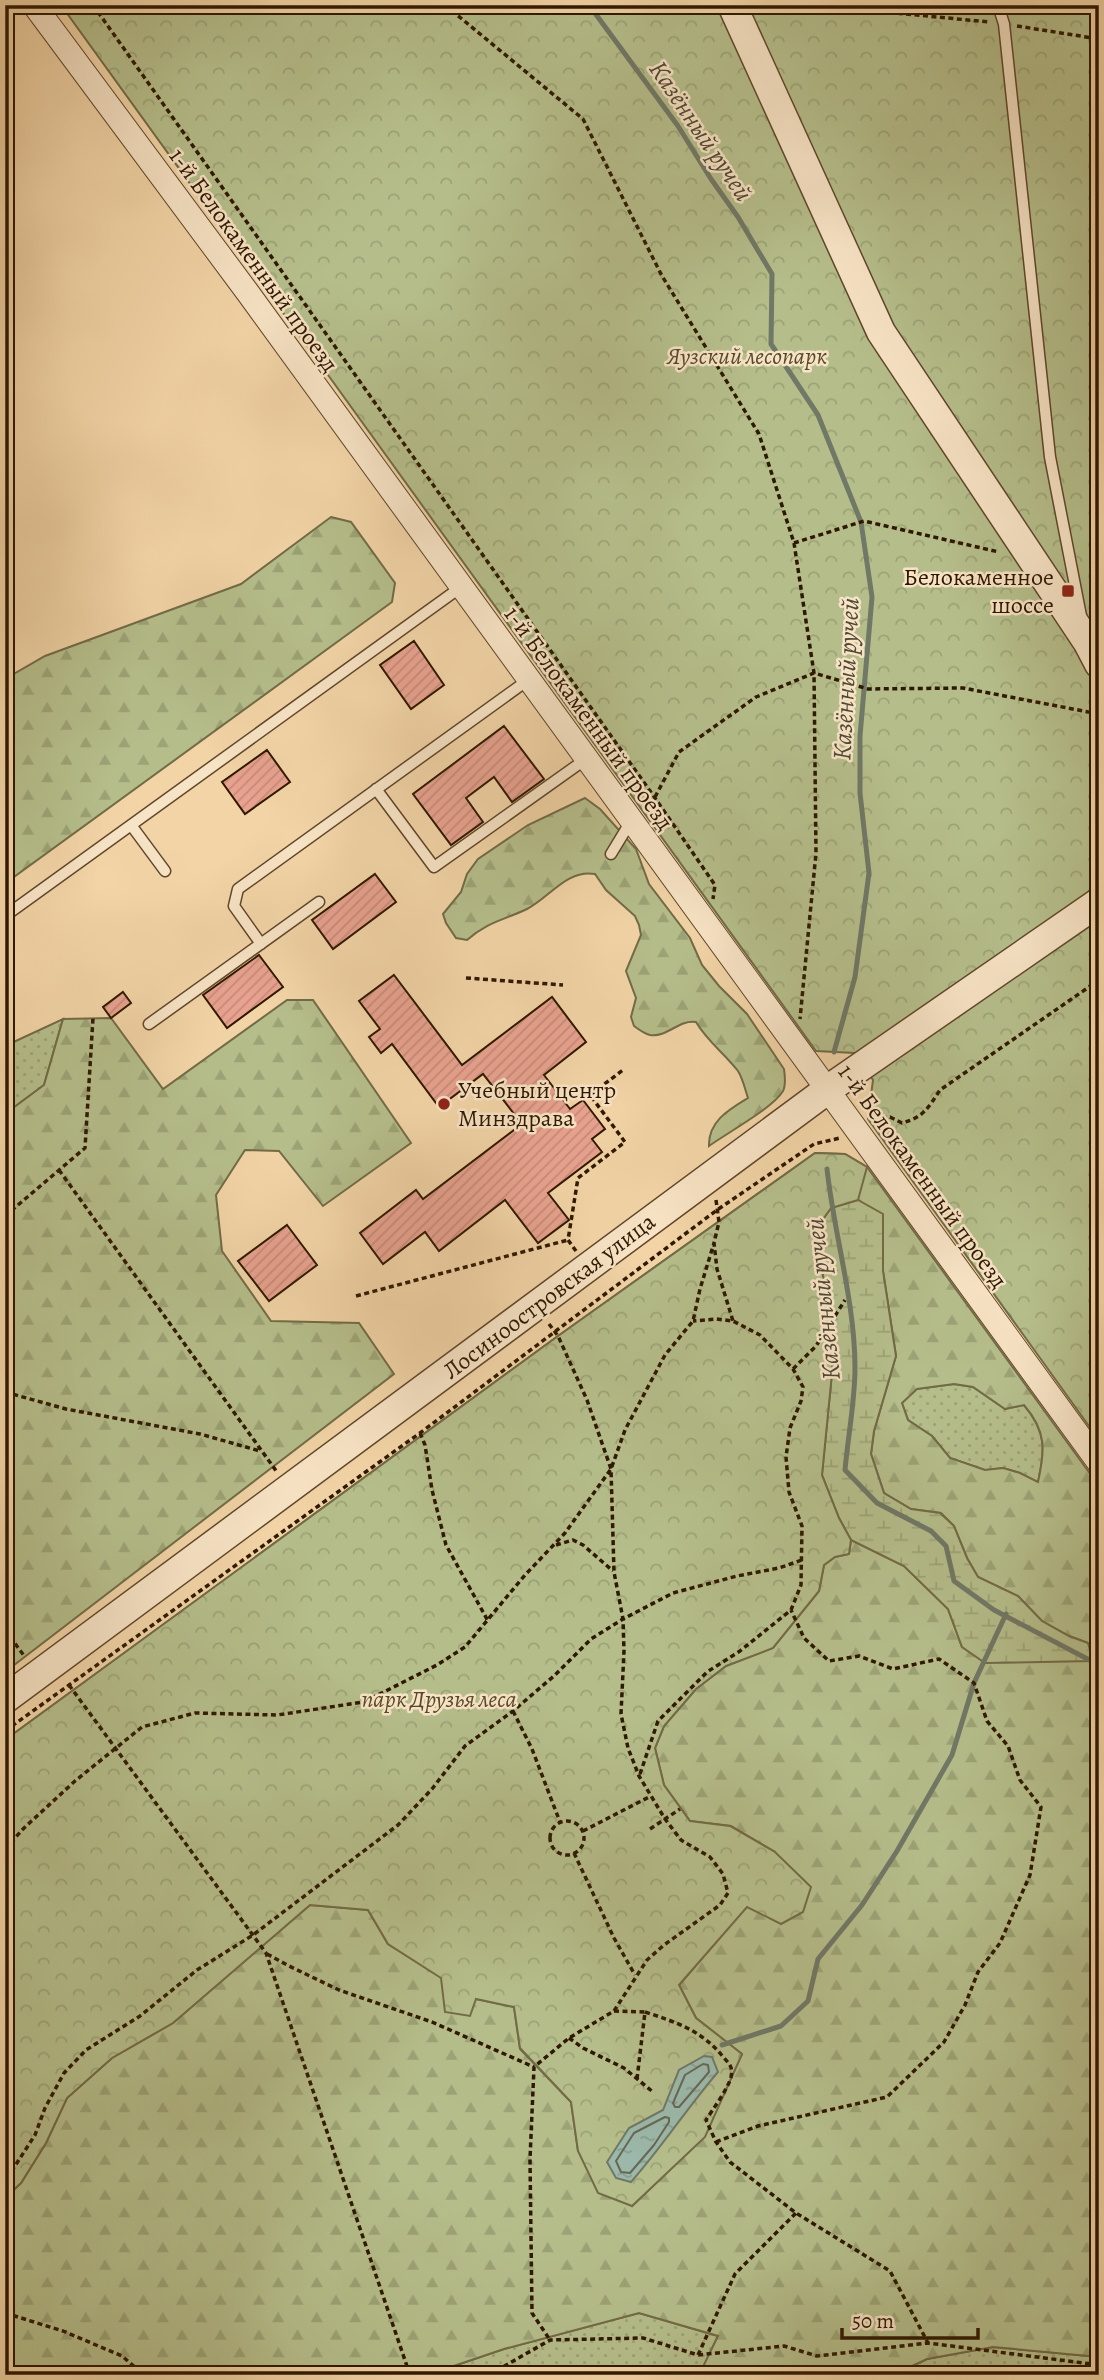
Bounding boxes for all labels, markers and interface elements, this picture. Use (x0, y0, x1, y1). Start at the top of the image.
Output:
water label: Казённый ручей (641, 54, 761, 208)
street label: 1-й Белокаменный проезд (162, 141, 346, 379)
park label: Яузский лесопарк (666, 340, 827, 372)
place label: Белокаменное шоссе (904, 561, 1054, 621)
marker: Белокаменное шоссе (1060, 583, 1076, 599)
water label: Казённый ручей (824, 597, 868, 761)
street label: 1-й Белокаменный проезд (497, 599, 681, 837)
street label: 1-й Белокаменный проезд (831, 1057, 1015, 1295)
place label: Учебный центр Минздрава (458, 1074, 616, 1134)
marker: Учебный центр Минздрава (436, 1096, 452, 1112)
street label: Лосиноостровская улица (436, 1206, 662, 1386)
water label: Казённый ручей (797, 1216, 849, 1382)
park label: парк Друзья леса (361, 1683, 517, 1715)
scale bar (842, 2296, 978, 2340)
text: 50 m (852, 2307, 894, 2335)

